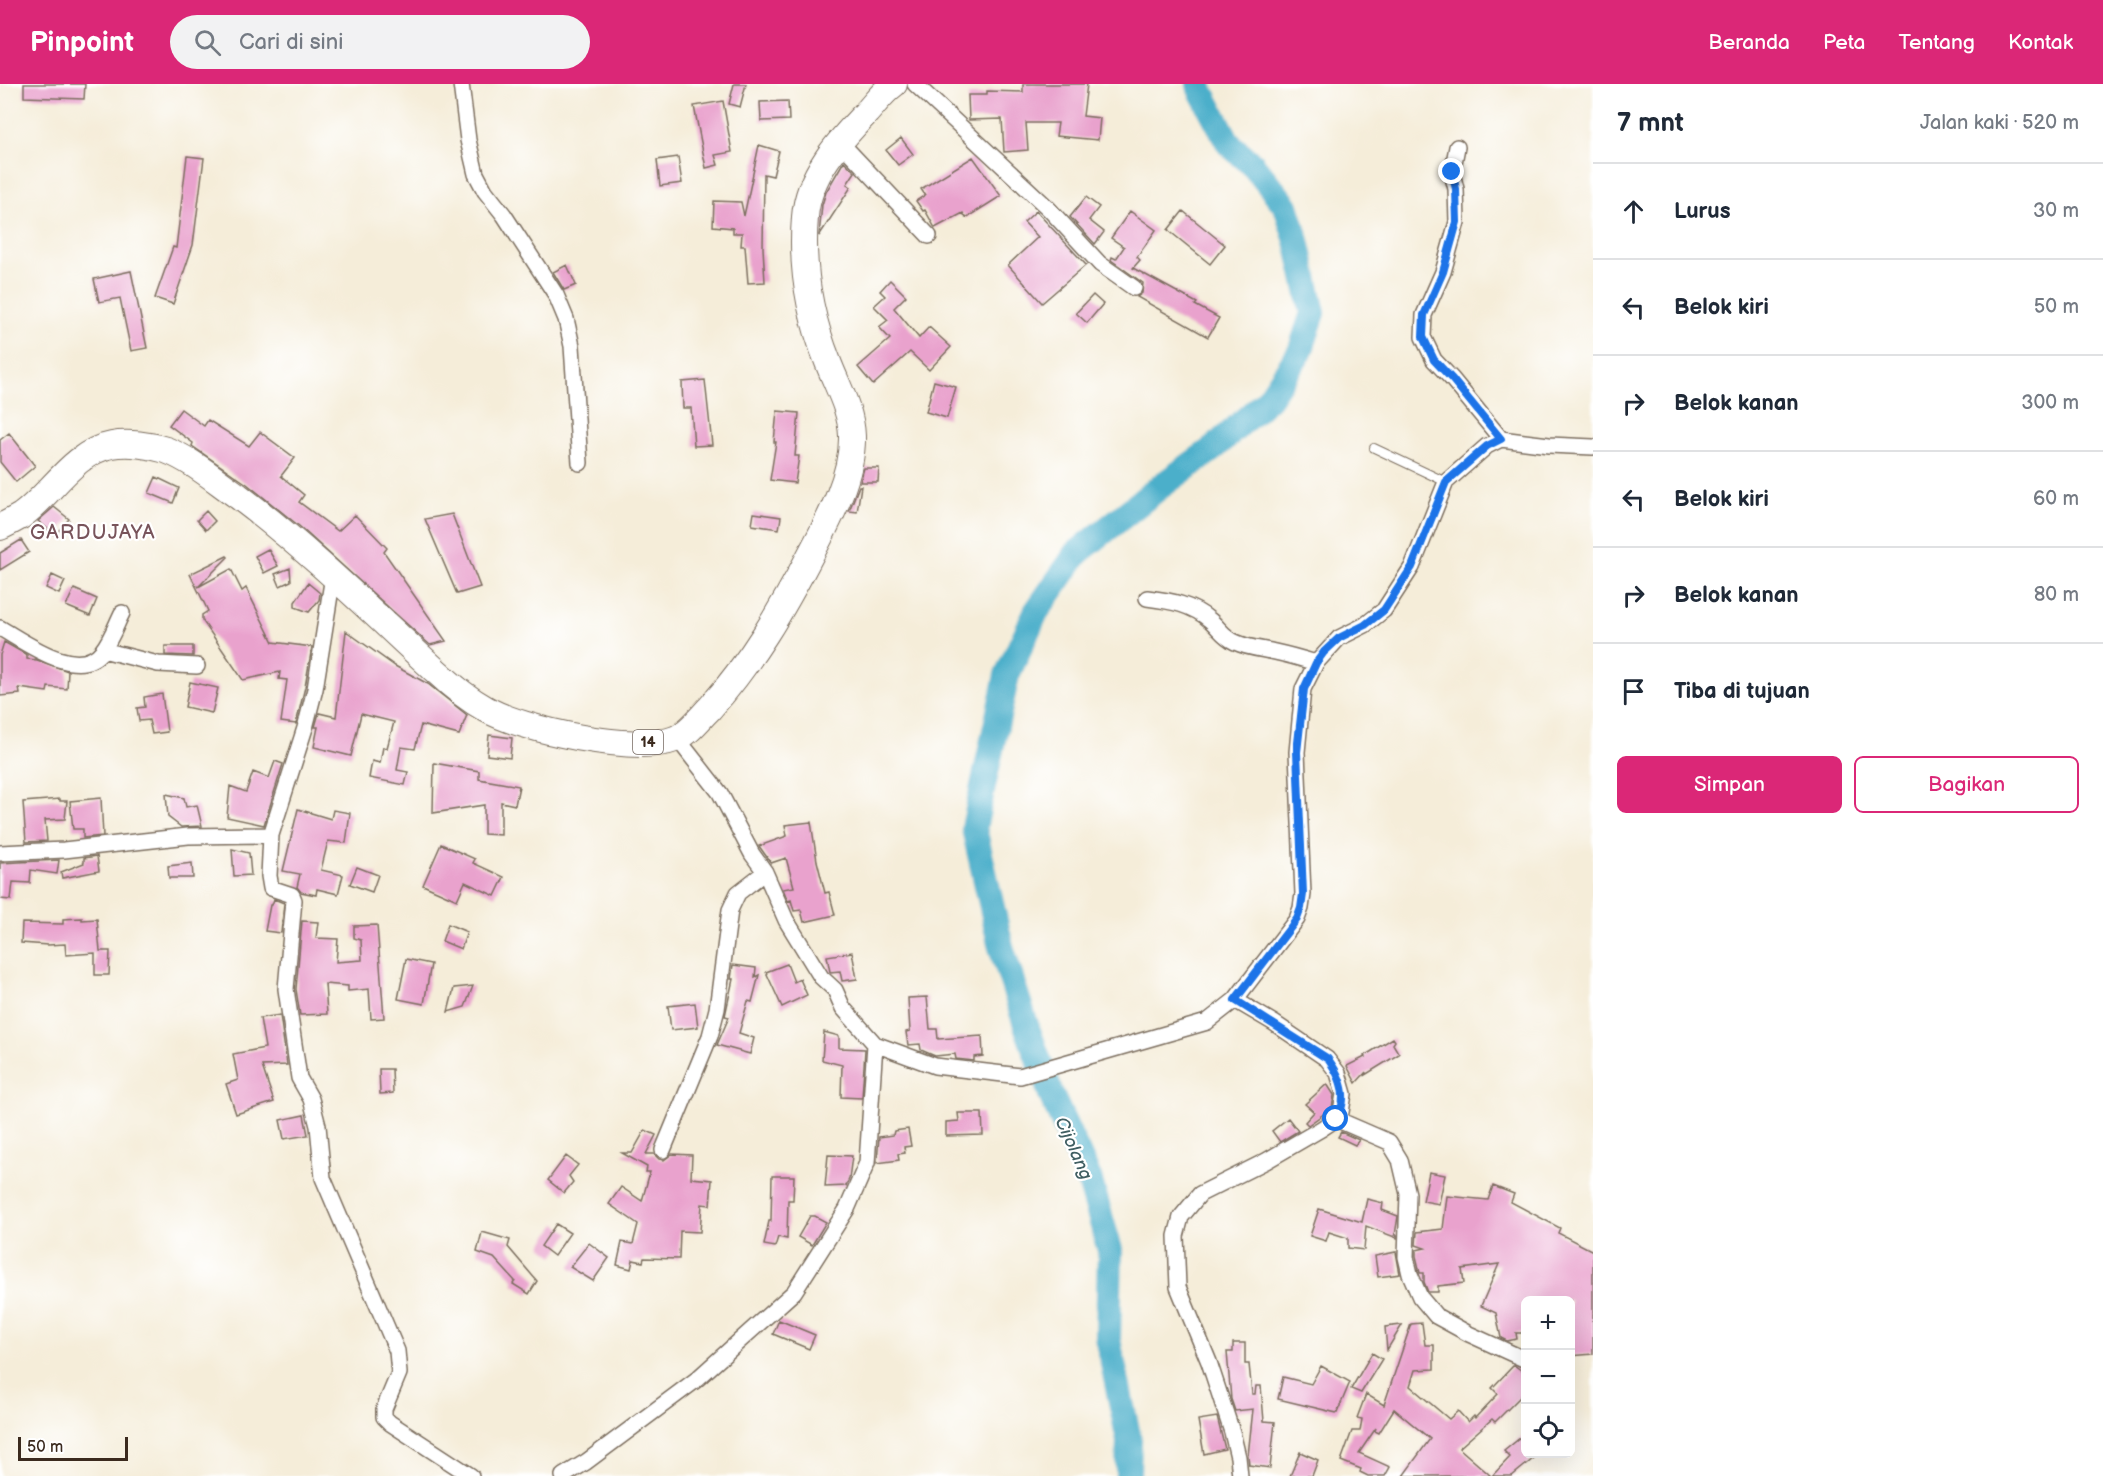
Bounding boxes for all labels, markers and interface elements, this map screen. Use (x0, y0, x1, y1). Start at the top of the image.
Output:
search box (170, 15, 590, 69)
text: Pinpoint (30, 26, 134, 59)
icon: search (191, 26, 224, 59)
text: Cari di sini (239, 29, 343, 56)
text: Beranda (1708, 30, 1790, 55)
text: Peta (1823, 30, 1866, 55)
text: Tentang (1899, 30, 1975, 55)
text: Kontak (2008, 30, 2073, 55)
text: 7 mnt (1617, 108, 1684, 139)
text: Jalan kaki · 520 m (1920, 111, 2079, 135)
route end (1438, 158, 1464, 184)
icon: ahead (1617, 195, 1650, 228)
text: Lurus (1674, 198, 1730, 225)
text: 30 m (2033, 199, 2079, 223)
icon: left (1617, 291, 1650, 324)
text: Belok kiri (1674, 294, 1769, 321)
text: 50 m (2034, 295, 2079, 319)
icon: right (1617, 387, 1650, 420)
text: Belok kanan (1674, 390, 1799, 417)
text: 300 m (2021, 391, 2079, 415)
icon: left (1617, 483, 1650, 516)
text: Belok kiri (1674, 486, 1769, 513)
text: 60 m (2033, 487, 2079, 511)
district label: GARDUJAYA (30, 521, 156, 545)
icon: right (1617, 579, 1650, 612)
text: Belok kanan (1674, 582, 1799, 609)
text: 80 m (2034, 583, 2079, 607)
icon: arrive (1617, 675, 1650, 708)
text: Tiba di tujuan (1674, 678, 1810, 705)
road number: 14 (633, 730, 663, 754)
button: Simpan (1617, 756, 1842, 813)
button: Bagikan (1854, 756, 2079, 813)
route start (1322, 1105, 1348, 1131)
water label: Cijolang (1050, 1114, 1097, 1183)
map controls (1521, 1296, 1575, 1458)
button: + (1521, 1296, 1575, 1350)
button: − (1521, 1350, 1575, 1404)
button: locate (1521, 1404, 1575, 1458)
scale bar (18, 1434, 128, 1462)
text: 50 m (27, 1438, 63, 1457)

